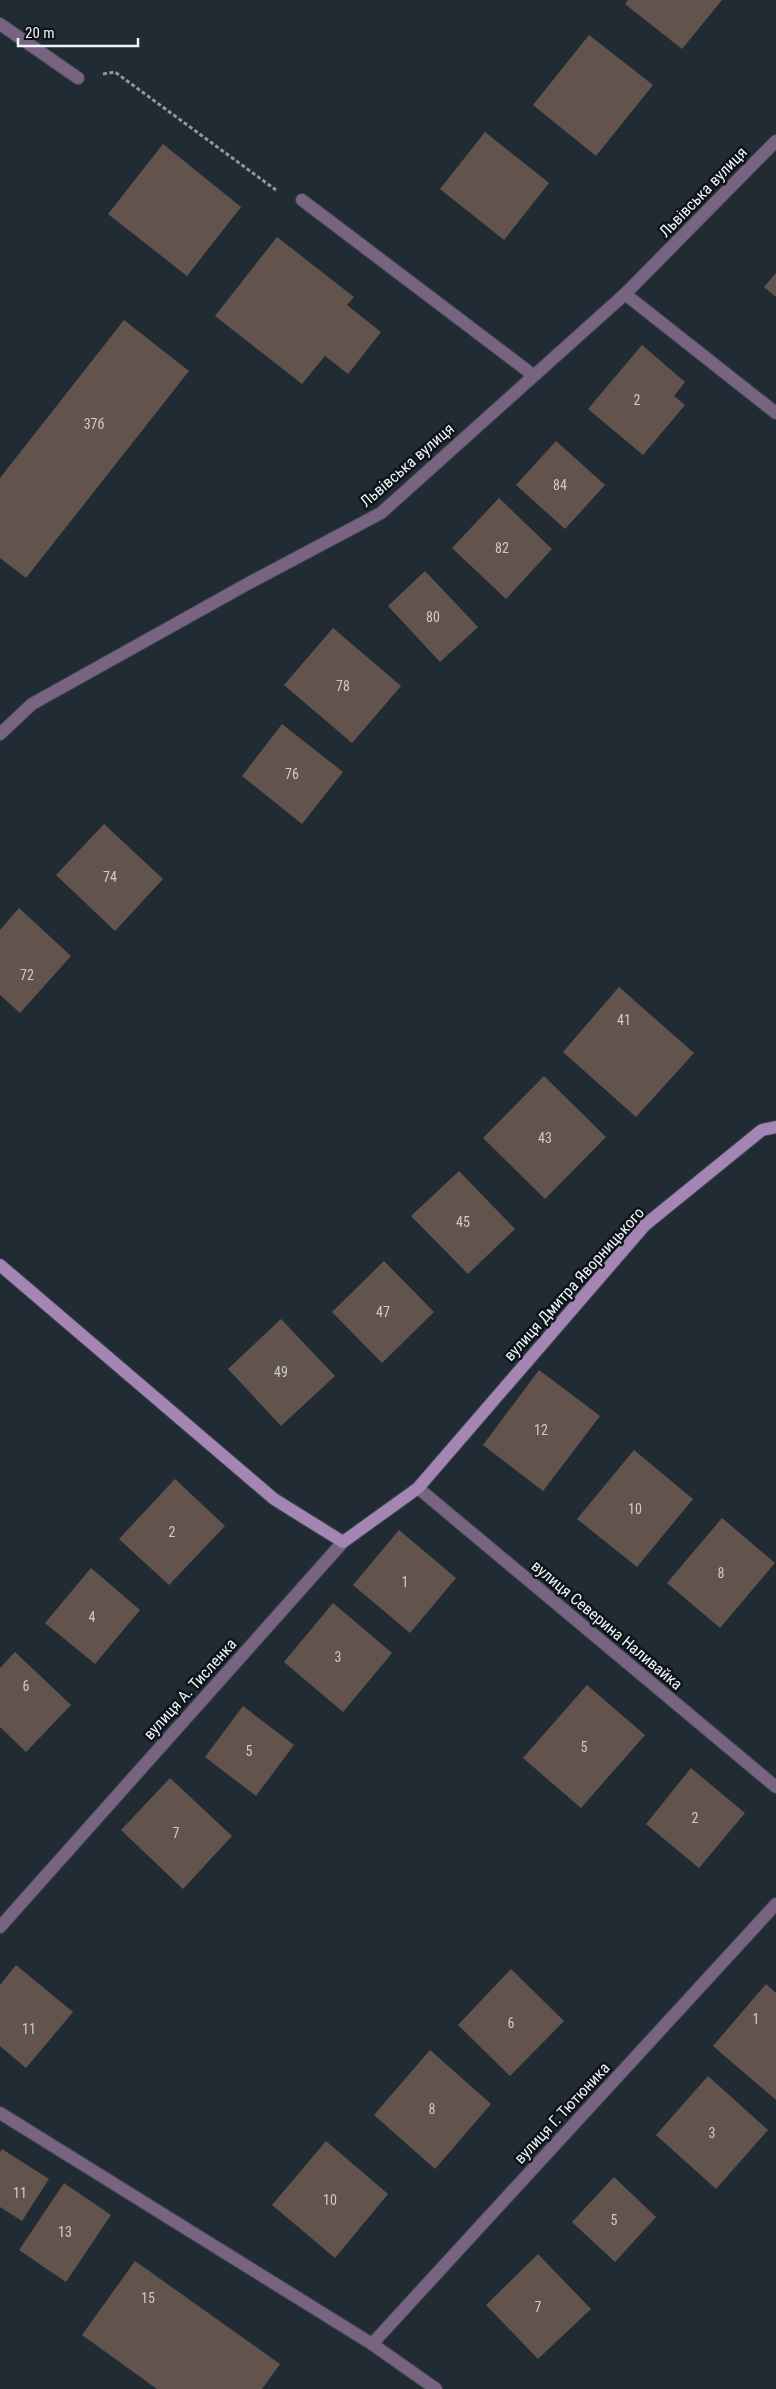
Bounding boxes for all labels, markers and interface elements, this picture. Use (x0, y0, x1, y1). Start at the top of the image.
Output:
scale bar (18, 15, 138, 47)
text: 20 m (25, 24, 55, 42)
street label: Львівська вулиця (655, 143, 751, 241)
house number: 2 (634, 392, 641, 408)
house number: 37б (84, 416, 105, 432)
street label: Львівська вулиця (356, 419, 458, 511)
house number: 84 (553, 477, 567, 493)
house number: 82 (495, 540, 509, 556)
house number: 80 (426, 609, 440, 625)
house number: 78 (336, 678, 350, 694)
house number: 76 (285, 766, 299, 782)
house number: 74 (103, 869, 117, 885)
house number: 72 (20, 967, 34, 983)
house number: 41 (617, 1012, 631, 1028)
house number: 43 (538, 1130, 552, 1146)
street label: вулиця Дмитра Яворницького (500, 1203, 648, 1365)
house number: 45 (456, 1214, 470, 1230)
house number: 47 (376, 1304, 390, 1320)
house number: 49 (274, 1364, 288, 1380)
house number: 12 (534, 1422, 548, 1438)
house number: 10 (628, 1501, 642, 1517)
house number: 2 (169, 1524, 176, 1540)
street label: вулиця Северина Наливайка (528, 1556, 686, 1694)
house number: 8 (718, 1565, 725, 1581)
house number: 1 (402, 1574, 408, 1590)
house number: 4 (89, 1609, 96, 1625)
street label: вулиця А. Тисленка (140, 1635, 240, 1743)
house number: 3 (335, 1649, 341, 1665)
house number: 6 (23, 1678, 30, 1694)
house number: 5 (581, 1739, 588, 1755)
house number: 5 (246, 1743, 253, 1759)
house number: 2 (692, 1810, 699, 1826)
house number: 7 (173, 1825, 180, 1841)
house number: 1 (753, 2011, 759, 2027)
house number: 6 (508, 2015, 515, 2031)
house number: 11 (22, 2021, 36, 2037)
street label: вулиця Г. Тютюника (510, 2058, 614, 2168)
house number: 8 (429, 2101, 436, 2117)
house number: 3 (709, 2125, 715, 2141)
house number: 11 (13, 2185, 27, 2201)
house number: 10 (323, 2192, 337, 2208)
house number: 5 (611, 2212, 618, 2228)
house number: 13 (58, 2224, 72, 2240)
house number: 15 (141, 2290, 155, 2306)
house number: 7 (535, 2299, 542, 2315)

